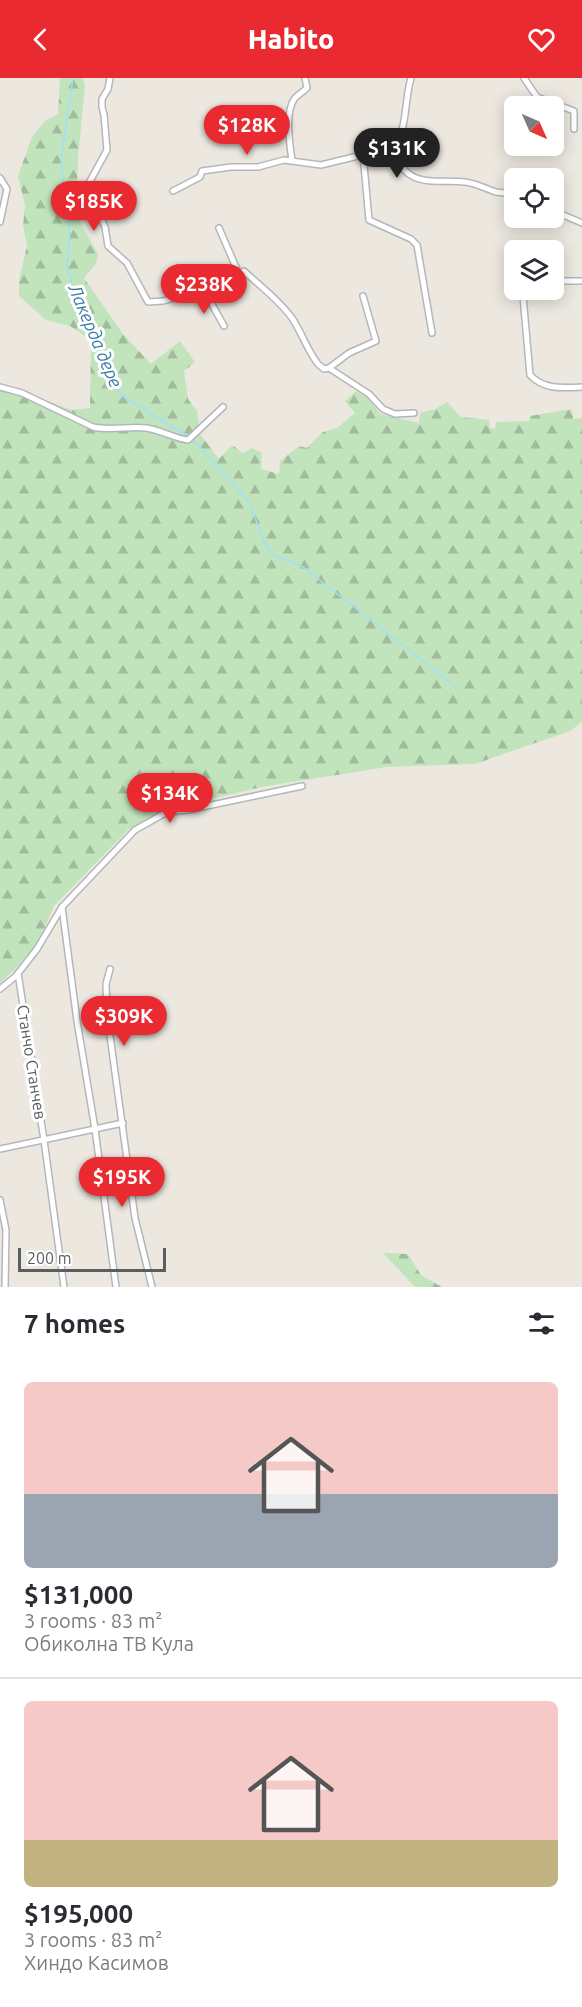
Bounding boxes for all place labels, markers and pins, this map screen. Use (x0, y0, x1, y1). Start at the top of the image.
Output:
pin: $128K (205, 105, 289, 156)
pin: $131K (355, 128, 439, 179)
pin: $185K (52, 181, 136, 232)
pin: $238K (162, 264, 246, 315)
pin: $134K (128, 773, 212, 824)
pin: $309K (82, 996, 166, 1047)
pin: $195K (80, 1157, 164, 1208)

